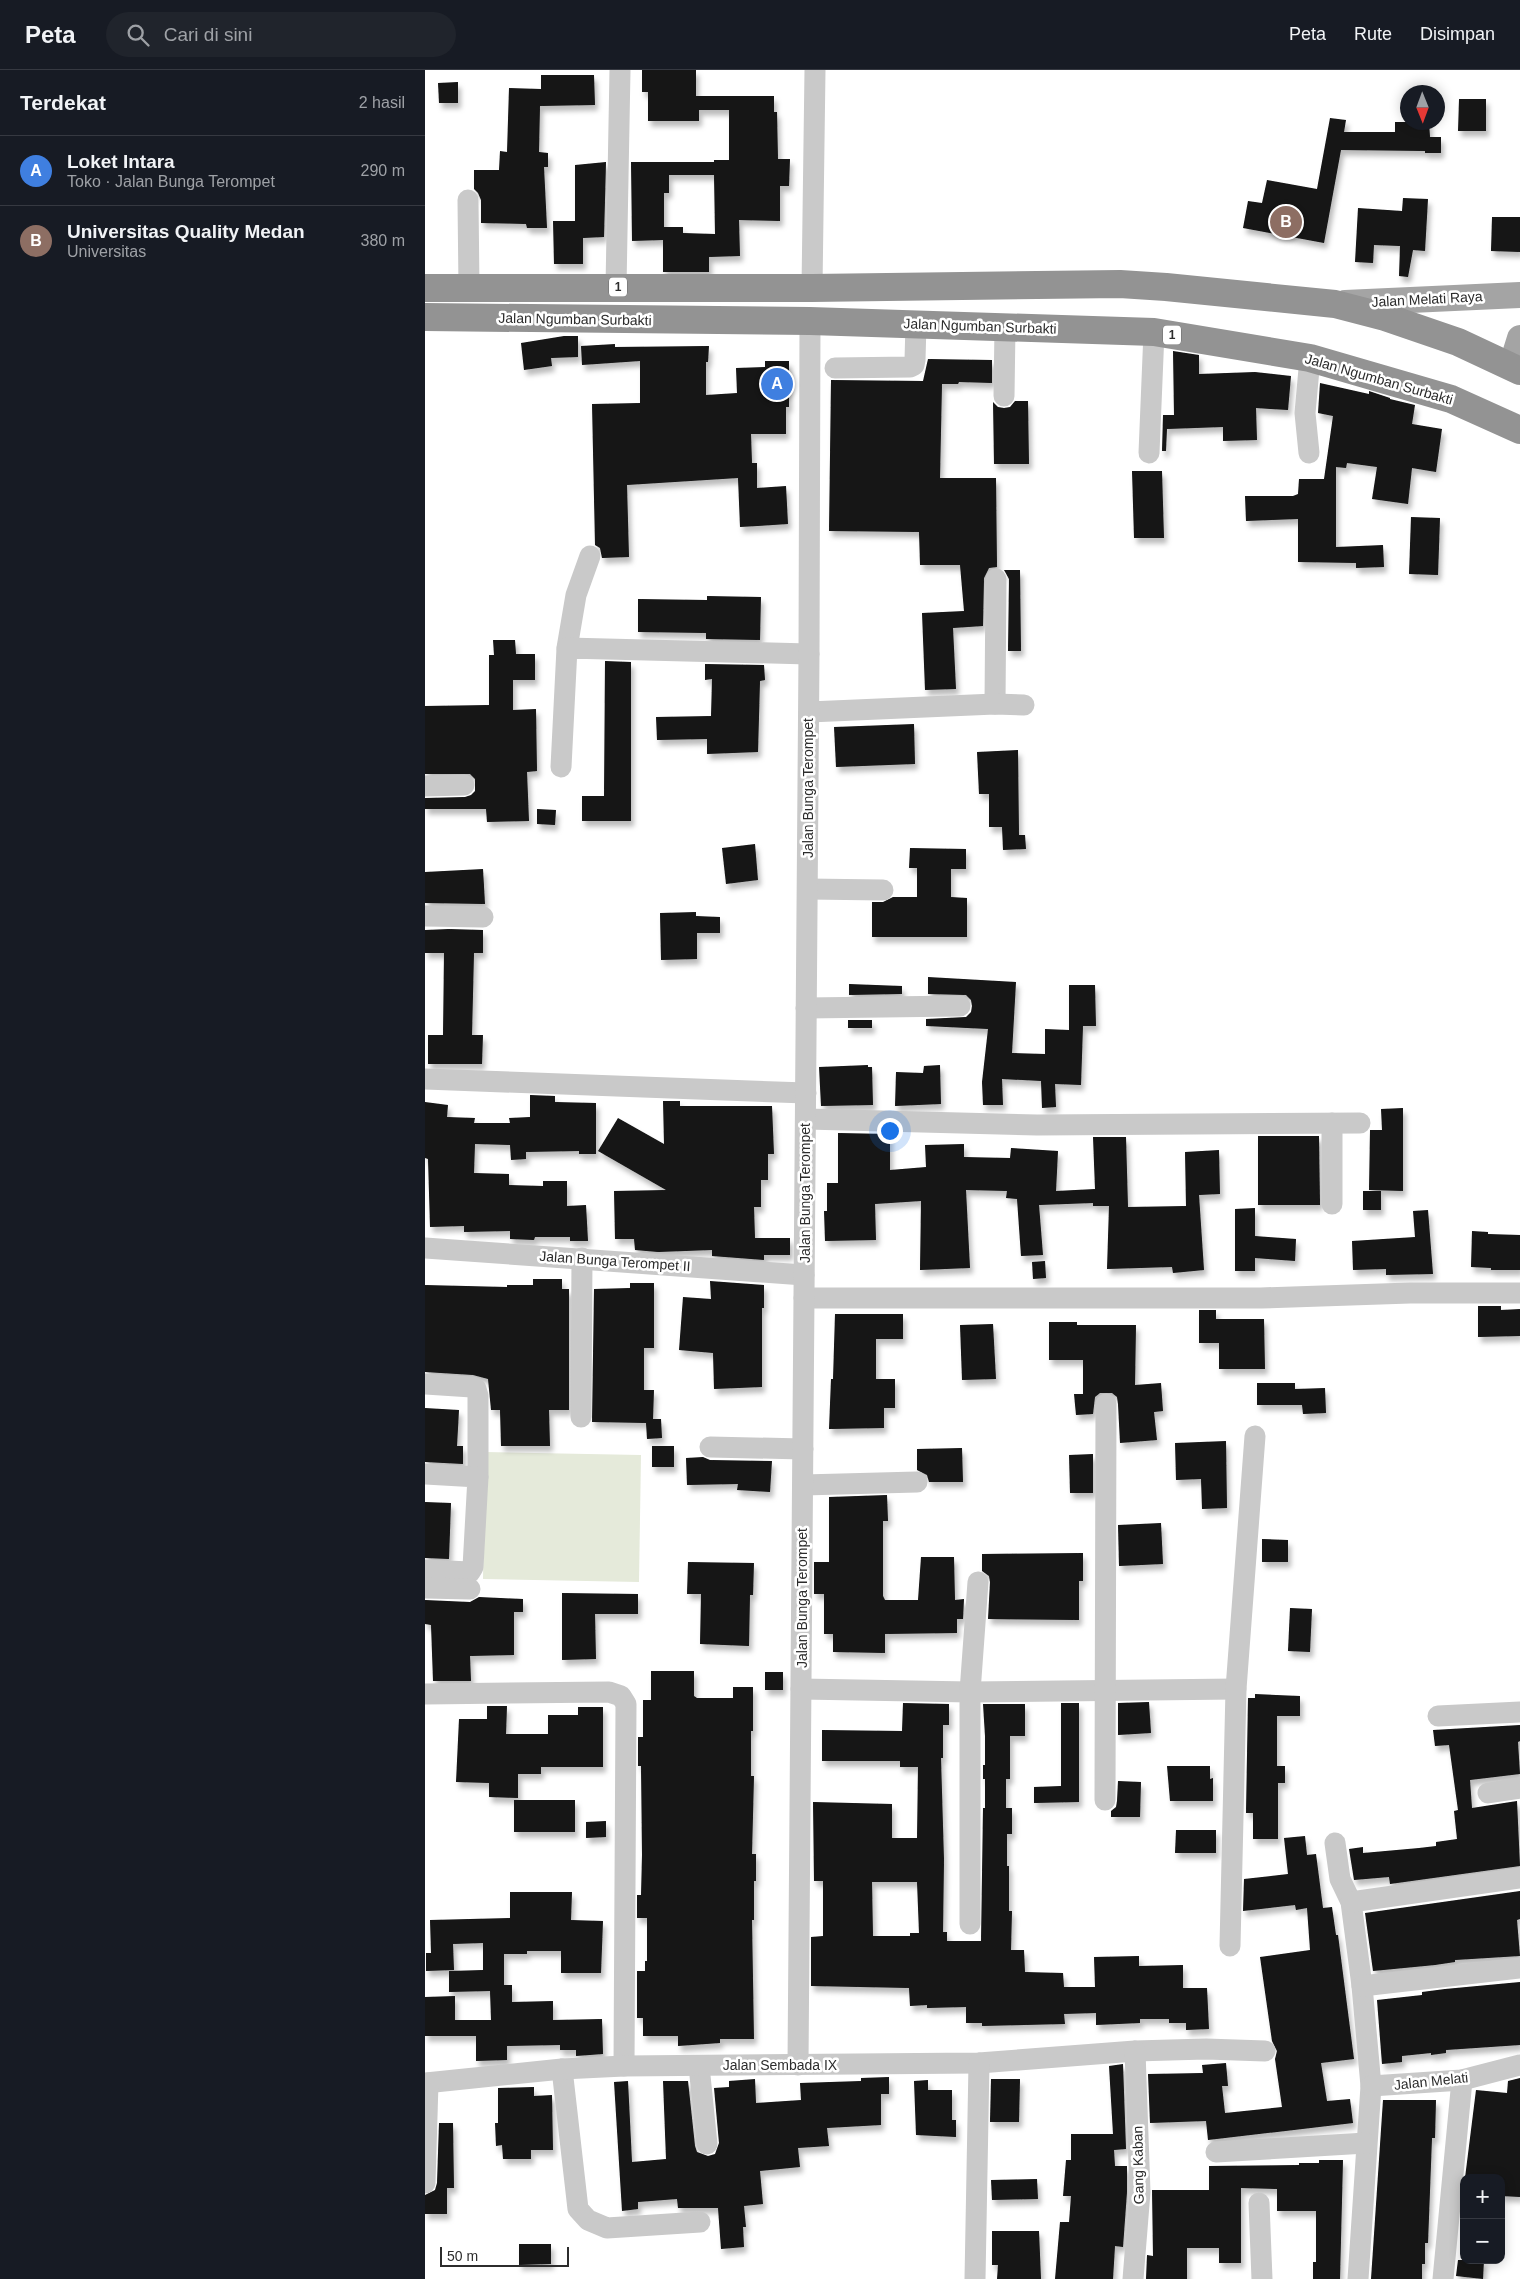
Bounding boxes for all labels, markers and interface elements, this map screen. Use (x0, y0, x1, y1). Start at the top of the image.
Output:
search box (106, 12, 456, 57)
text: Peta (25, 21, 76, 48)
icon: search (124, 21, 152, 49)
text: Cari di sini (164, 24, 252, 45)
text: Peta (1289, 24, 1326, 44)
text: Rute (1354, 24, 1392, 44)
text: Disimpan (1420, 24, 1495, 44)
north arrow (1400, 85, 1445, 130)
text: Terdekat (20, 91, 106, 114)
text: 2 hasil (359, 94, 405, 111)
text: Loket Intara (67, 151, 175, 172)
text: A (30, 162, 42, 179)
text: 290 m (361, 162, 405, 179)
text: Toko · Jalan Bunga Terompet (67, 173, 275, 190)
pin: B (1270, 203, 1302, 241)
text: Universitas Quality Medan (67, 221, 305, 242)
text: B (30, 232, 42, 249)
text: 380 m (361, 232, 405, 249)
text: Universitas (67, 243, 146, 260)
road number: 1 (609, 278, 627, 296)
street label: Jalan Melati Raya (1371, 288, 1483, 310)
street label: Jalan Ngumban Surbakti (498, 310, 652, 328)
street label: Jalan Ngumban Surbakti (903, 315, 1057, 337)
road number: 1 (1163, 326, 1181, 344)
street label: Jalan Ngumban Surbakti (1303, 350, 1455, 408)
pin: A (761, 365, 793, 403)
street label: Jalan Bunga Terompet (800, 718, 816, 858)
your location (877, 1118, 903, 1144)
street label: Jalan Bunga Terompet (797, 1123, 813, 1263)
street label: Jalan Bunga Terompet II (539, 1248, 691, 1274)
street label: Jalan Bunga Terompet (794, 1528, 810, 1668)
street label: Jalan Sembada IX (723, 2057, 838, 2073)
street label: Jalan Melati (1393, 2069, 1469, 2093)
street label: Gang Kaban (1129, 2126, 1147, 2204)
map controls (1460, 2174, 1505, 2264)
button: + (1460, 2174, 1505, 2219)
button: − (1460, 2219, 1505, 2264)
scale bar (440, 2244, 569, 2267)
text: 50 m (447, 2248, 478, 2264)

